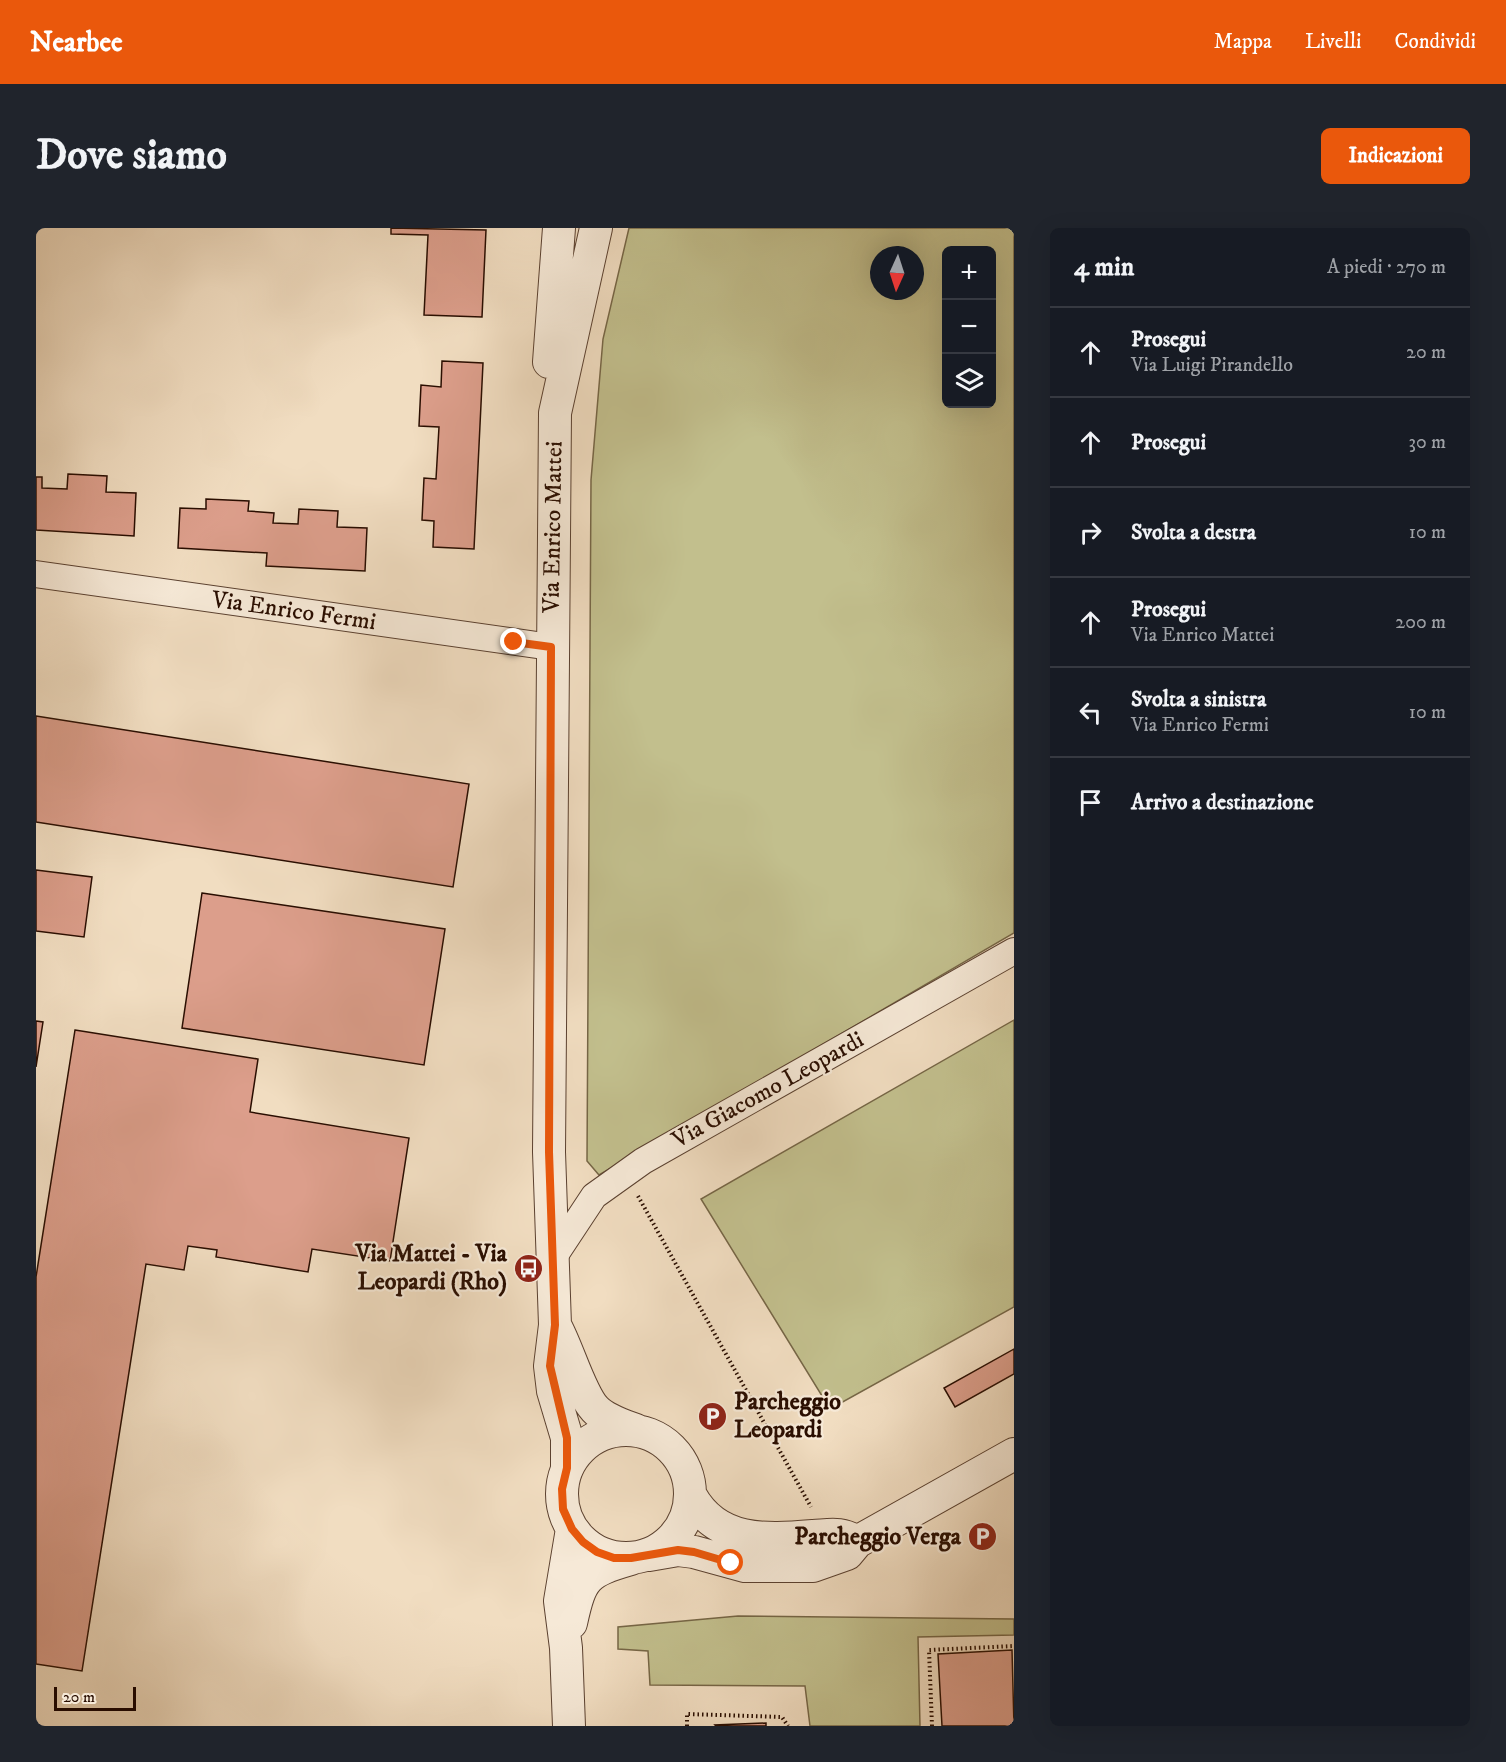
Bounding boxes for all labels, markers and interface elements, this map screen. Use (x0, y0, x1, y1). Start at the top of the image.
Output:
text: Nearbee (30, 25, 123, 60)
text: Mappa (1214, 29, 1272, 55)
text: Livelli (1305, 29, 1361, 55)
text: Condividi (1394, 29, 1476, 55)
button: Indicazioni (1321, 128, 1470, 184)
text: Dove siamo (36, 130, 227, 182)
north arrow (870, 246, 924, 300)
map controls (942, 246, 996, 408)
button: + (942, 246, 996, 300)
text: 4 min (1074, 251, 1134, 284)
text: A piedi · 270 m (1327, 255, 1446, 280)
button: − (942, 300, 996, 354)
text: Prosegui (1131, 326, 1206, 353)
icon: ahead (1074, 336, 1107, 369)
text: 20 m (1406, 340, 1446, 365)
text: Via Luigi Pirandello (1131, 353, 1293, 378)
button: layers (942, 354, 996, 408)
icon: ahead (1074, 426, 1107, 459)
text: Prosegui (1131, 429, 1206, 456)
text: 30 m (1408, 430, 1446, 455)
street label: Via Enrico Mattei (536, 441, 569, 614)
icon: right (1074, 516, 1107, 549)
text: Svolta a destra (1131, 519, 1256, 546)
text: 10 m (1409, 520, 1446, 545)
street label: Via Enrico Fermi (209, 584, 378, 637)
text: Prosegui (1131, 596, 1206, 623)
icon: ahead (1074, 606, 1107, 639)
text: 200 m (1395, 610, 1446, 635)
text: Via Enrico Mattei (1131, 623, 1274, 648)
route end (500, 628, 526, 654)
text: Svolta a sinistra (1131, 686, 1266, 713)
icon: left (1074, 696, 1107, 729)
text: 10 m (1409, 700, 1446, 725)
text: Via Enrico Fermi (1131, 713, 1269, 738)
icon: arrive (1074, 786, 1107, 819)
text: Arrivo a destinazione (1131, 789, 1314, 816)
street label: Via Giacomo Leopardi (666, 1025, 869, 1156)
place label: Via Mattei - Via Leopardi (Rho) (354, 1239, 508, 1297)
bus stop icon: Via Mattei - Via Leopardi (Rho) (512, 1252, 544, 1284)
place label: Parcheggio Leopardi (734, 1387, 841, 1445)
parking icon: Parcheggio Leopardi (697, 1400, 729, 1432)
parking icon: Parcheggio Verga (966, 1521, 998, 1553)
place label: Parcheggio Verga (794, 1522, 962, 1552)
route start (717, 1549, 743, 1575)
scale bar (54, 1684, 136, 1712)
text: 20 m (63, 1687, 95, 1707)

